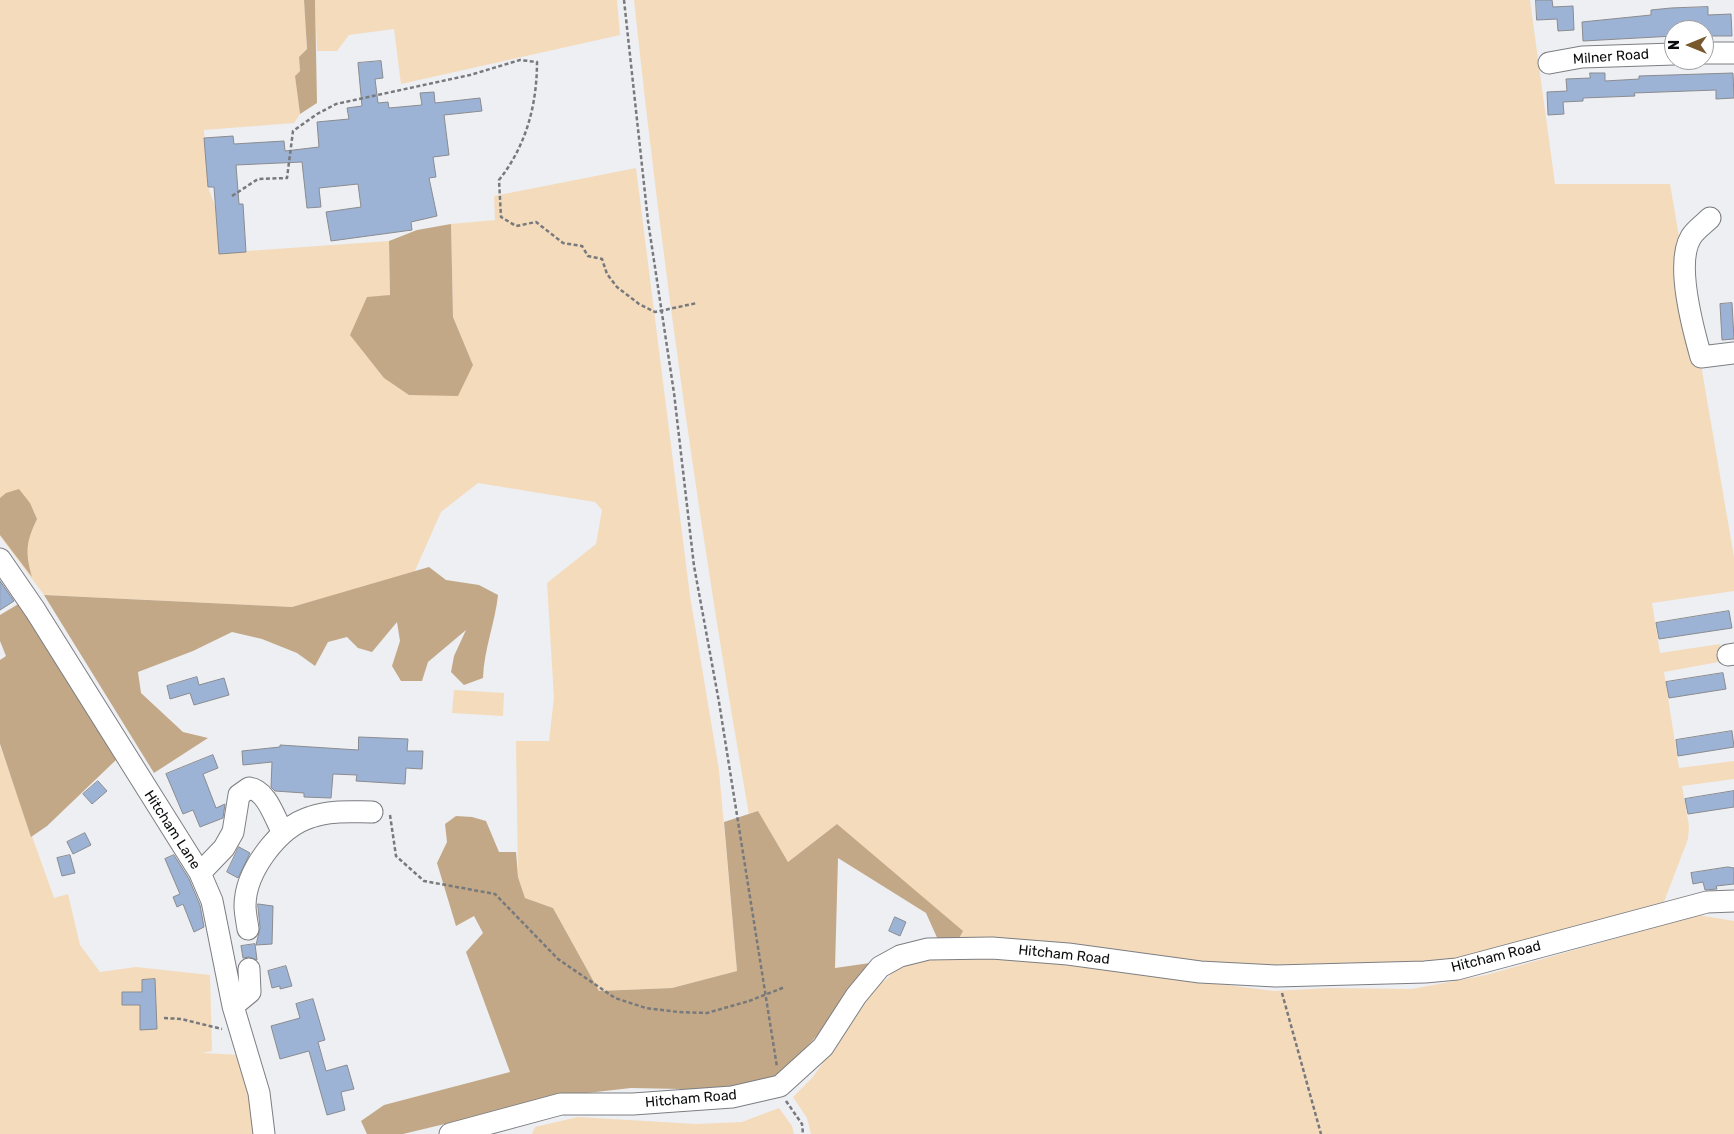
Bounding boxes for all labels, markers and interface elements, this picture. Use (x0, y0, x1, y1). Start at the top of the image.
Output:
north arrow (1664, 20, 1714, 70)
text: N (1666, 40, 1683, 50)
street label: Milner Road (1572, 46, 1650, 68)
street label: Hitcham Lane (140, 787, 204, 873)
street label: Hitcham Road (1449, 938, 1543, 976)
street label: Hitcham Road (1017, 942, 1111, 968)
street label: Hitcham Road (644, 1087, 738, 1111)

